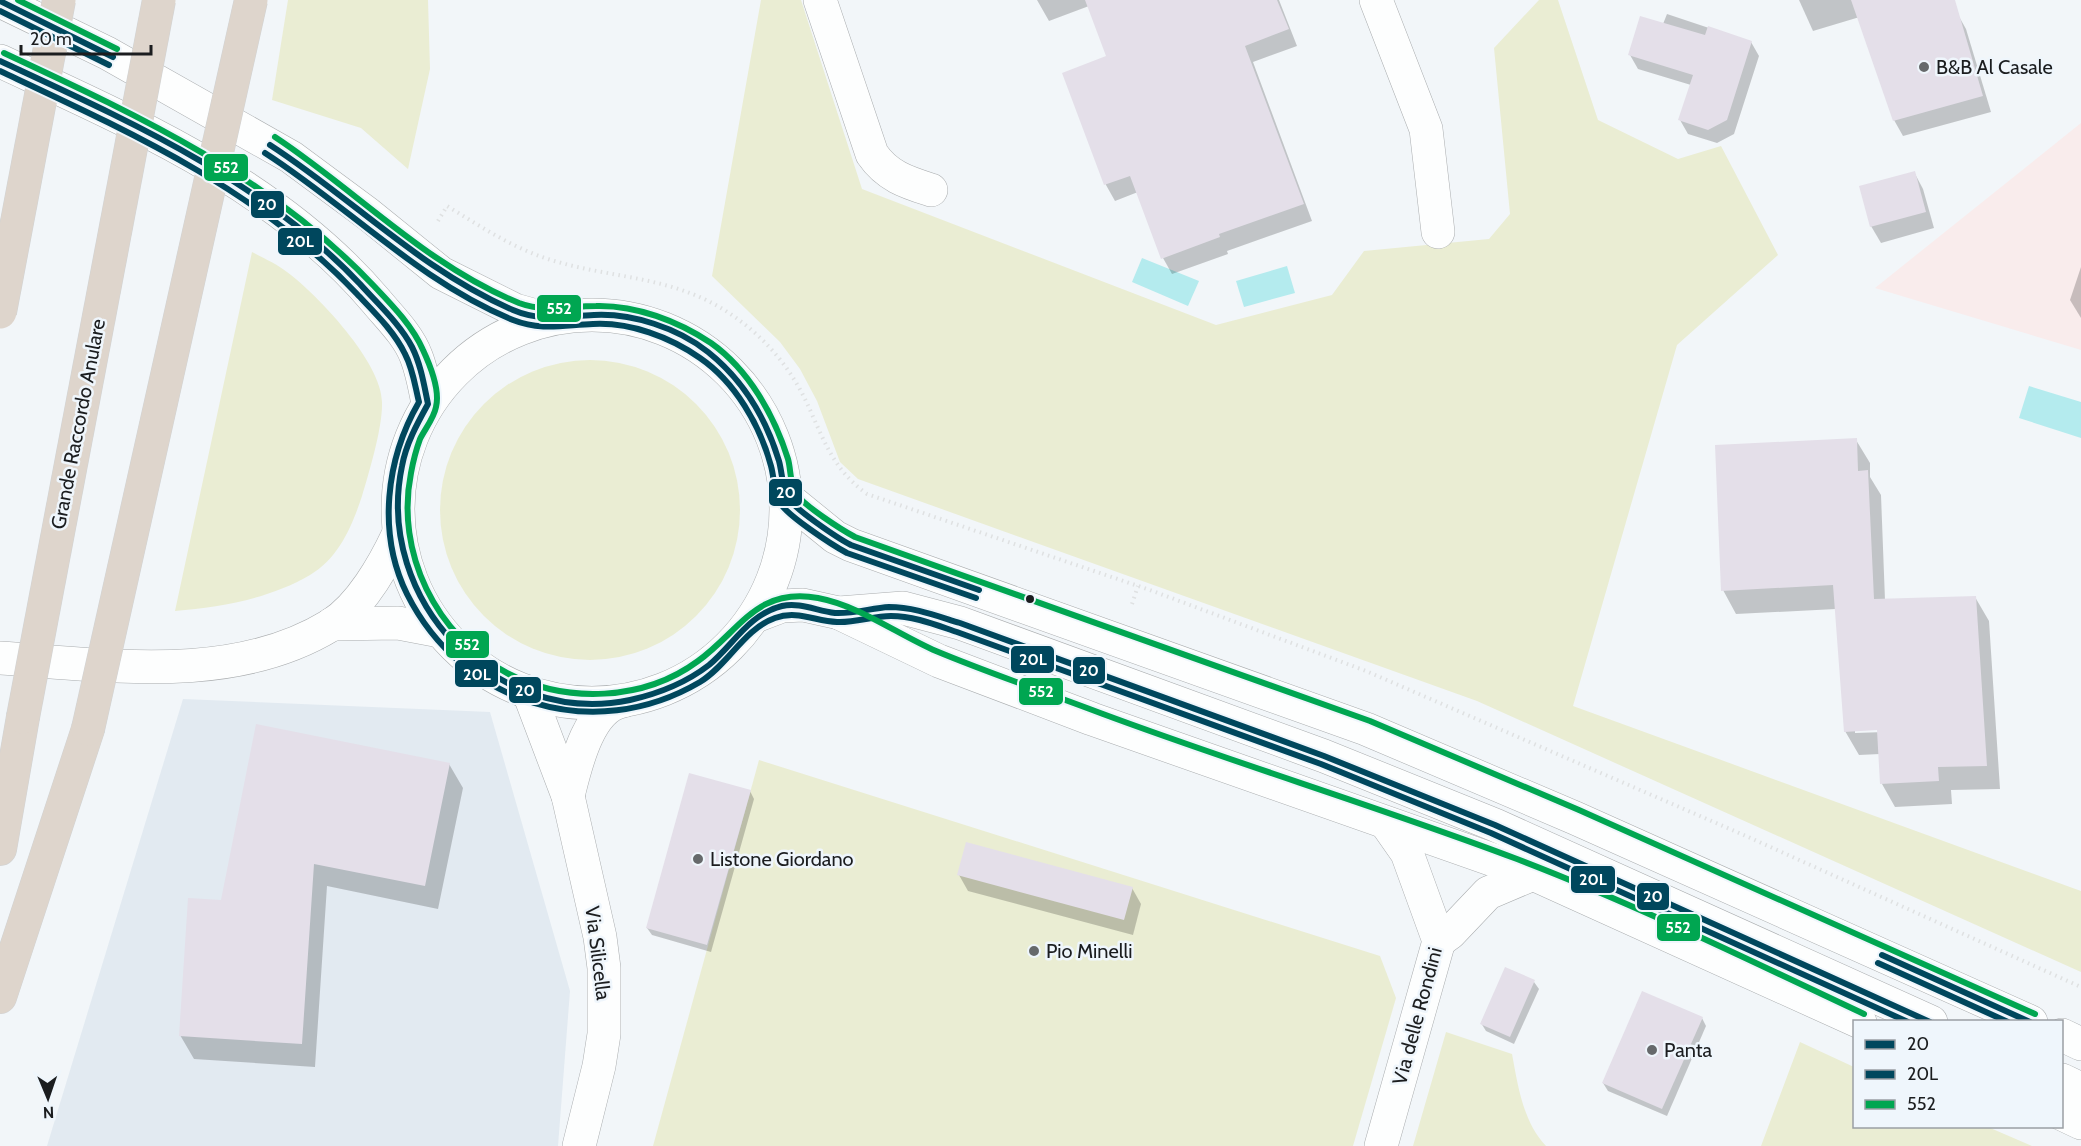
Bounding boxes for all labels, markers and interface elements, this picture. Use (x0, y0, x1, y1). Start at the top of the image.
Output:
scale bar (21, 18, 152, 56)
text: 20 m (30, 28, 72, 50)
place label: B&B Al Casale (1936, 55, 2053, 79)
marker: B&B Al Casale (1917, 60, 1931, 74)
line badge: 552 (203, 153, 249, 182)
text: 552 (213, 158, 239, 177)
line badge: 20 (250, 190, 285, 219)
text: 20 (257, 195, 277, 214)
line badge: 20L (277, 227, 323, 256)
text: 20L (286, 232, 314, 251)
line badge: 552 (536, 294, 582, 323)
text: 552 (546, 299, 572, 318)
street label: Grande Raccordo Anulare (46, 317, 110, 531)
line badge: 20 (768, 478, 803, 507)
text: 20 (776, 483, 796, 502)
unlabelled marker (1024, 593, 1036, 605)
line badge: 552 (445, 630, 490, 659)
text: 552 (454, 635, 480, 654)
line badge: 20L (1010, 645, 1055, 674)
text: 20L (1019, 650, 1047, 669)
line badge: 20 (1072, 656, 1106, 685)
line badge: 20L (454, 659, 499, 688)
text: 20 (1079, 661, 1099, 680)
text: 20L (463, 665, 491, 684)
line badge: 20 (508, 676, 542, 704)
line badge: 552 (1018, 677, 1064, 706)
text: 20 (515, 681, 535, 700)
text: 552 (1028, 682, 1054, 701)
place label: Listone Giordano (710, 847, 854, 871)
marker: Listone Giordano (691, 852, 705, 866)
line badge: 20L (1570, 865, 1616, 894)
text: 20L (1579, 870, 1607, 889)
line badge: 20 (1636, 882, 1670, 911)
text: 20 (1643, 887, 1663, 906)
street label: Via Silicella (580, 905, 616, 1002)
line badge: 552 (1656, 913, 1701, 942)
text: 552 (1665, 918, 1691, 937)
place label: Pio Minelli (1046, 939, 1132, 963)
marker: Pio Minelli (1027, 944, 1041, 958)
street label: Via delle Rondini (1387, 945, 1447, 1087)
legend (1853, 1020, 2063, 1128)
text: 20 (1907, 1033, 1929, 1055)
place label: Panta (1664, 1038, 1713, 1062)
marker: Panta (1645, 1043, 1659, 1057)
text: 20L (1907, 1063, 1938, 1085)
north arrow (18, 1068, 78, 1128)
text: 552 (1907, 1093, 1936, 1115)
text: N (43, 1103, 54, 1122)

